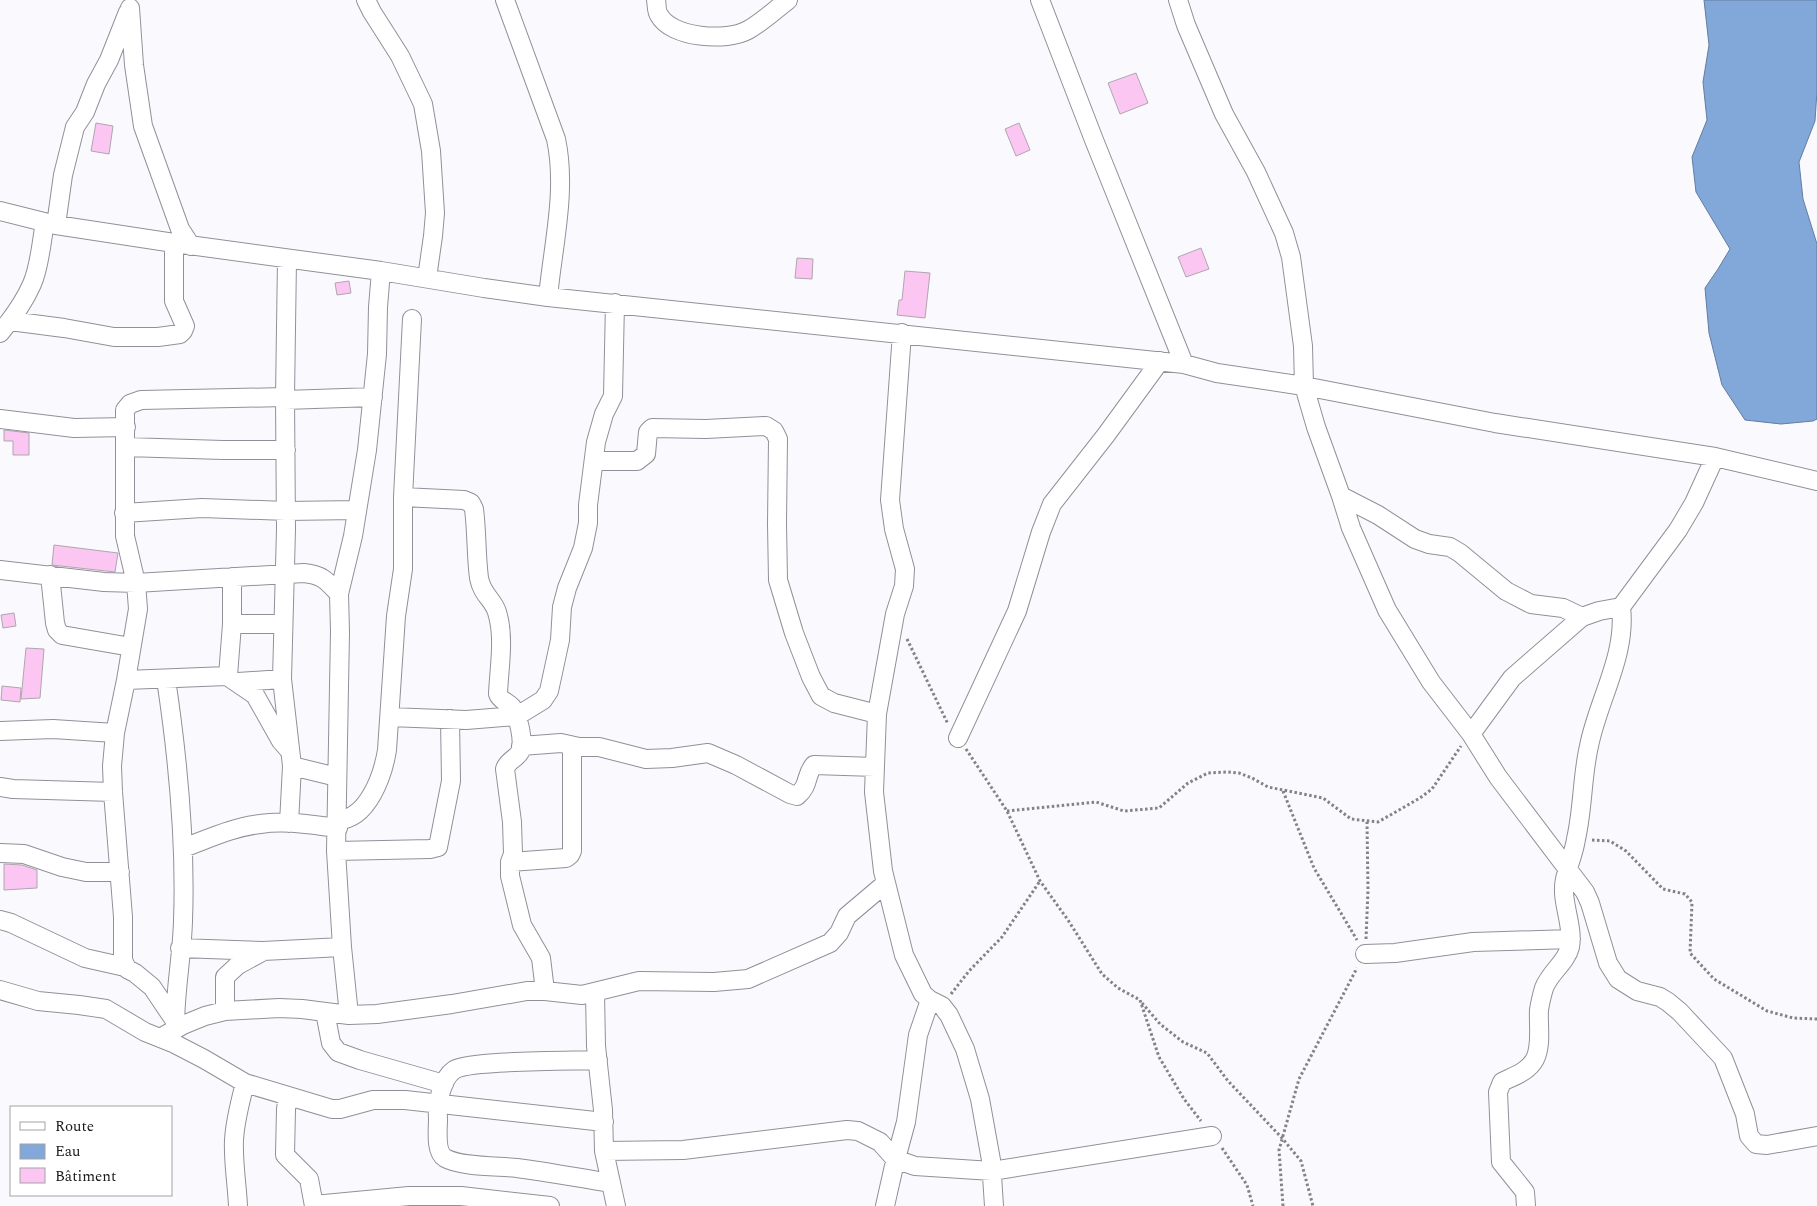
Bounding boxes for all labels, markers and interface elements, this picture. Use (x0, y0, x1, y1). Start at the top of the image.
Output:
legend (10, 1106, 172, 1196)
text: Route (55, 1115, 94, 1138)
text: Eau (55, 1140, 81, 1163)
text: Bâtiment (55, 1165, 116, 1188)

